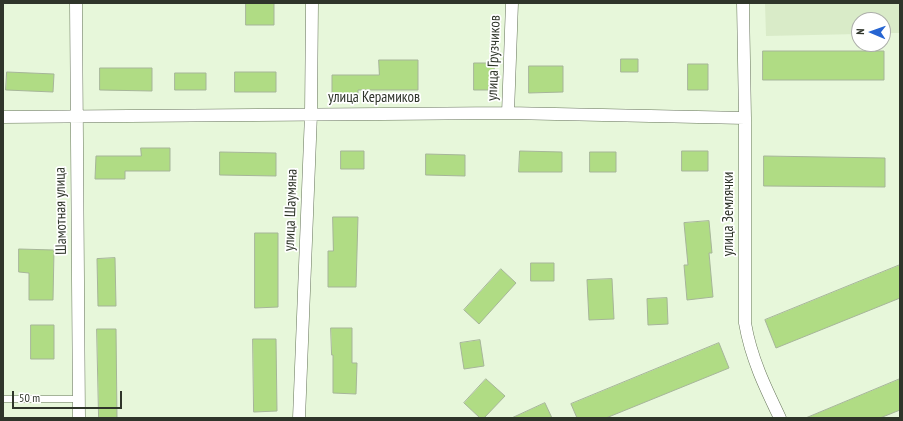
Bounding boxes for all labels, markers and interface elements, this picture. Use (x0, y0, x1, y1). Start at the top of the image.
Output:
north arrow (851, 12, 891, 52)
street label: улица Грузчиков (484, 15, 504, 101)
text: N (853, 28, 867, 35)
street label: улица Керамиков (328, 89, 420, 107)
street label: Шамотная улица (51, 167, 71, 255)
street label: улица Шаумяна (281, 169, 301, 251)
street label: улица Землячки (720, 172, 738, 256)
scale bar (14, 383, 124, 409)
text: 50 m (19, 390, 40, 405)

